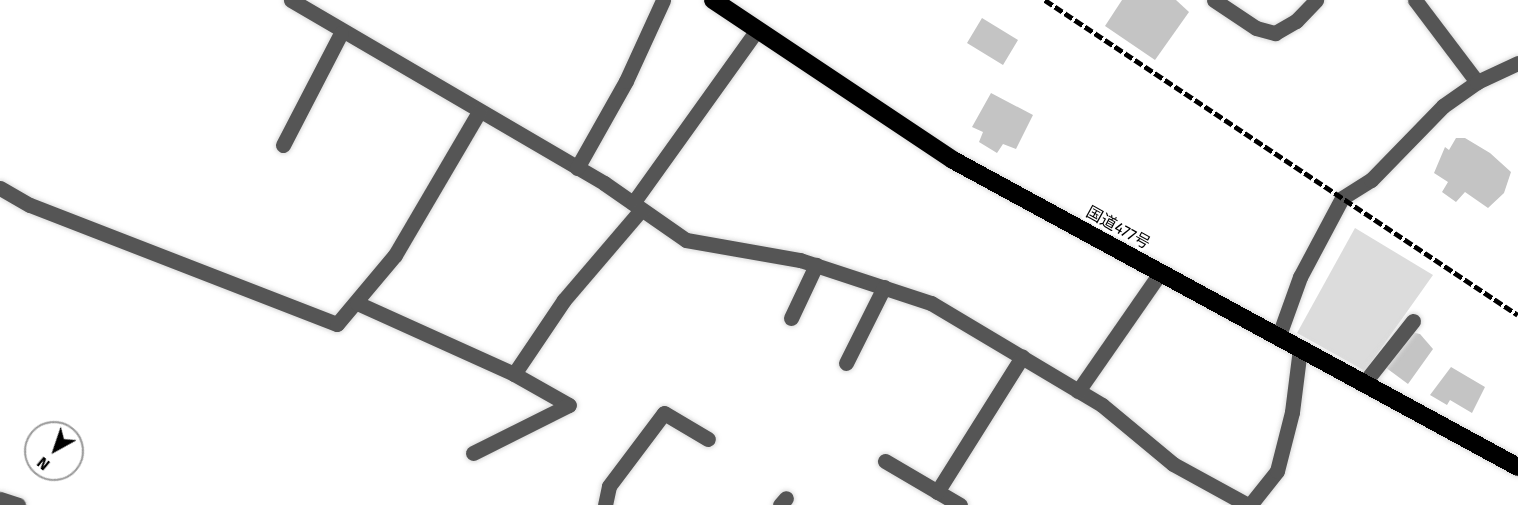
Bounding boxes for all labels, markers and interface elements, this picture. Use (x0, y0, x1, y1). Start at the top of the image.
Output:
street label: 国道477号 (1083, 203, 1153, 253)
north arrow (24, 421, 84, 481)
text: N (33, 453, 54, 474)

